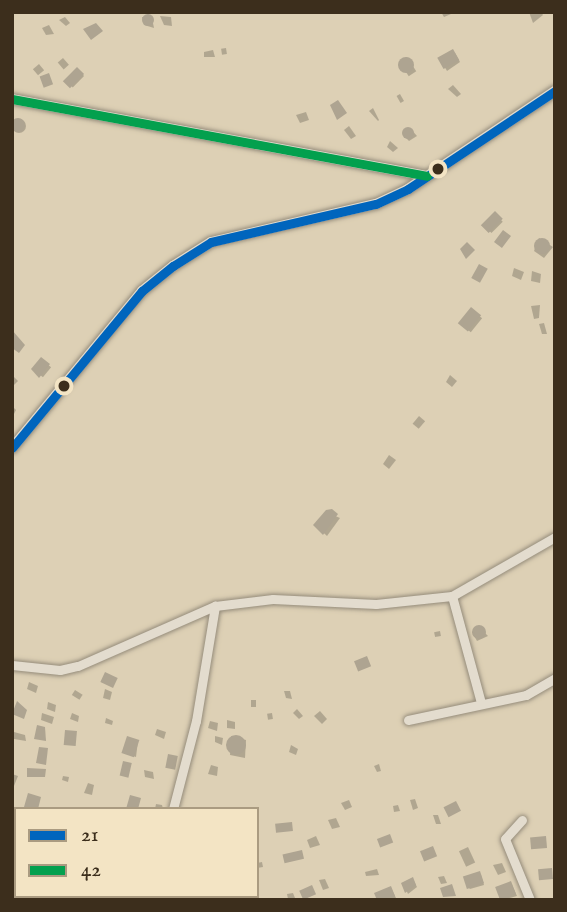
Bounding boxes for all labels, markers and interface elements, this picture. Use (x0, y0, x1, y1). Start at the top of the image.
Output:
unlabelled marker (431, 162, 445, 176)
unlabelled marker (57, 379, 71, 393)
legend (14, 807, 259, 898)
text: 21 (81, 822, 99, 849)
text: 42 (81, 857, 101, 884)

